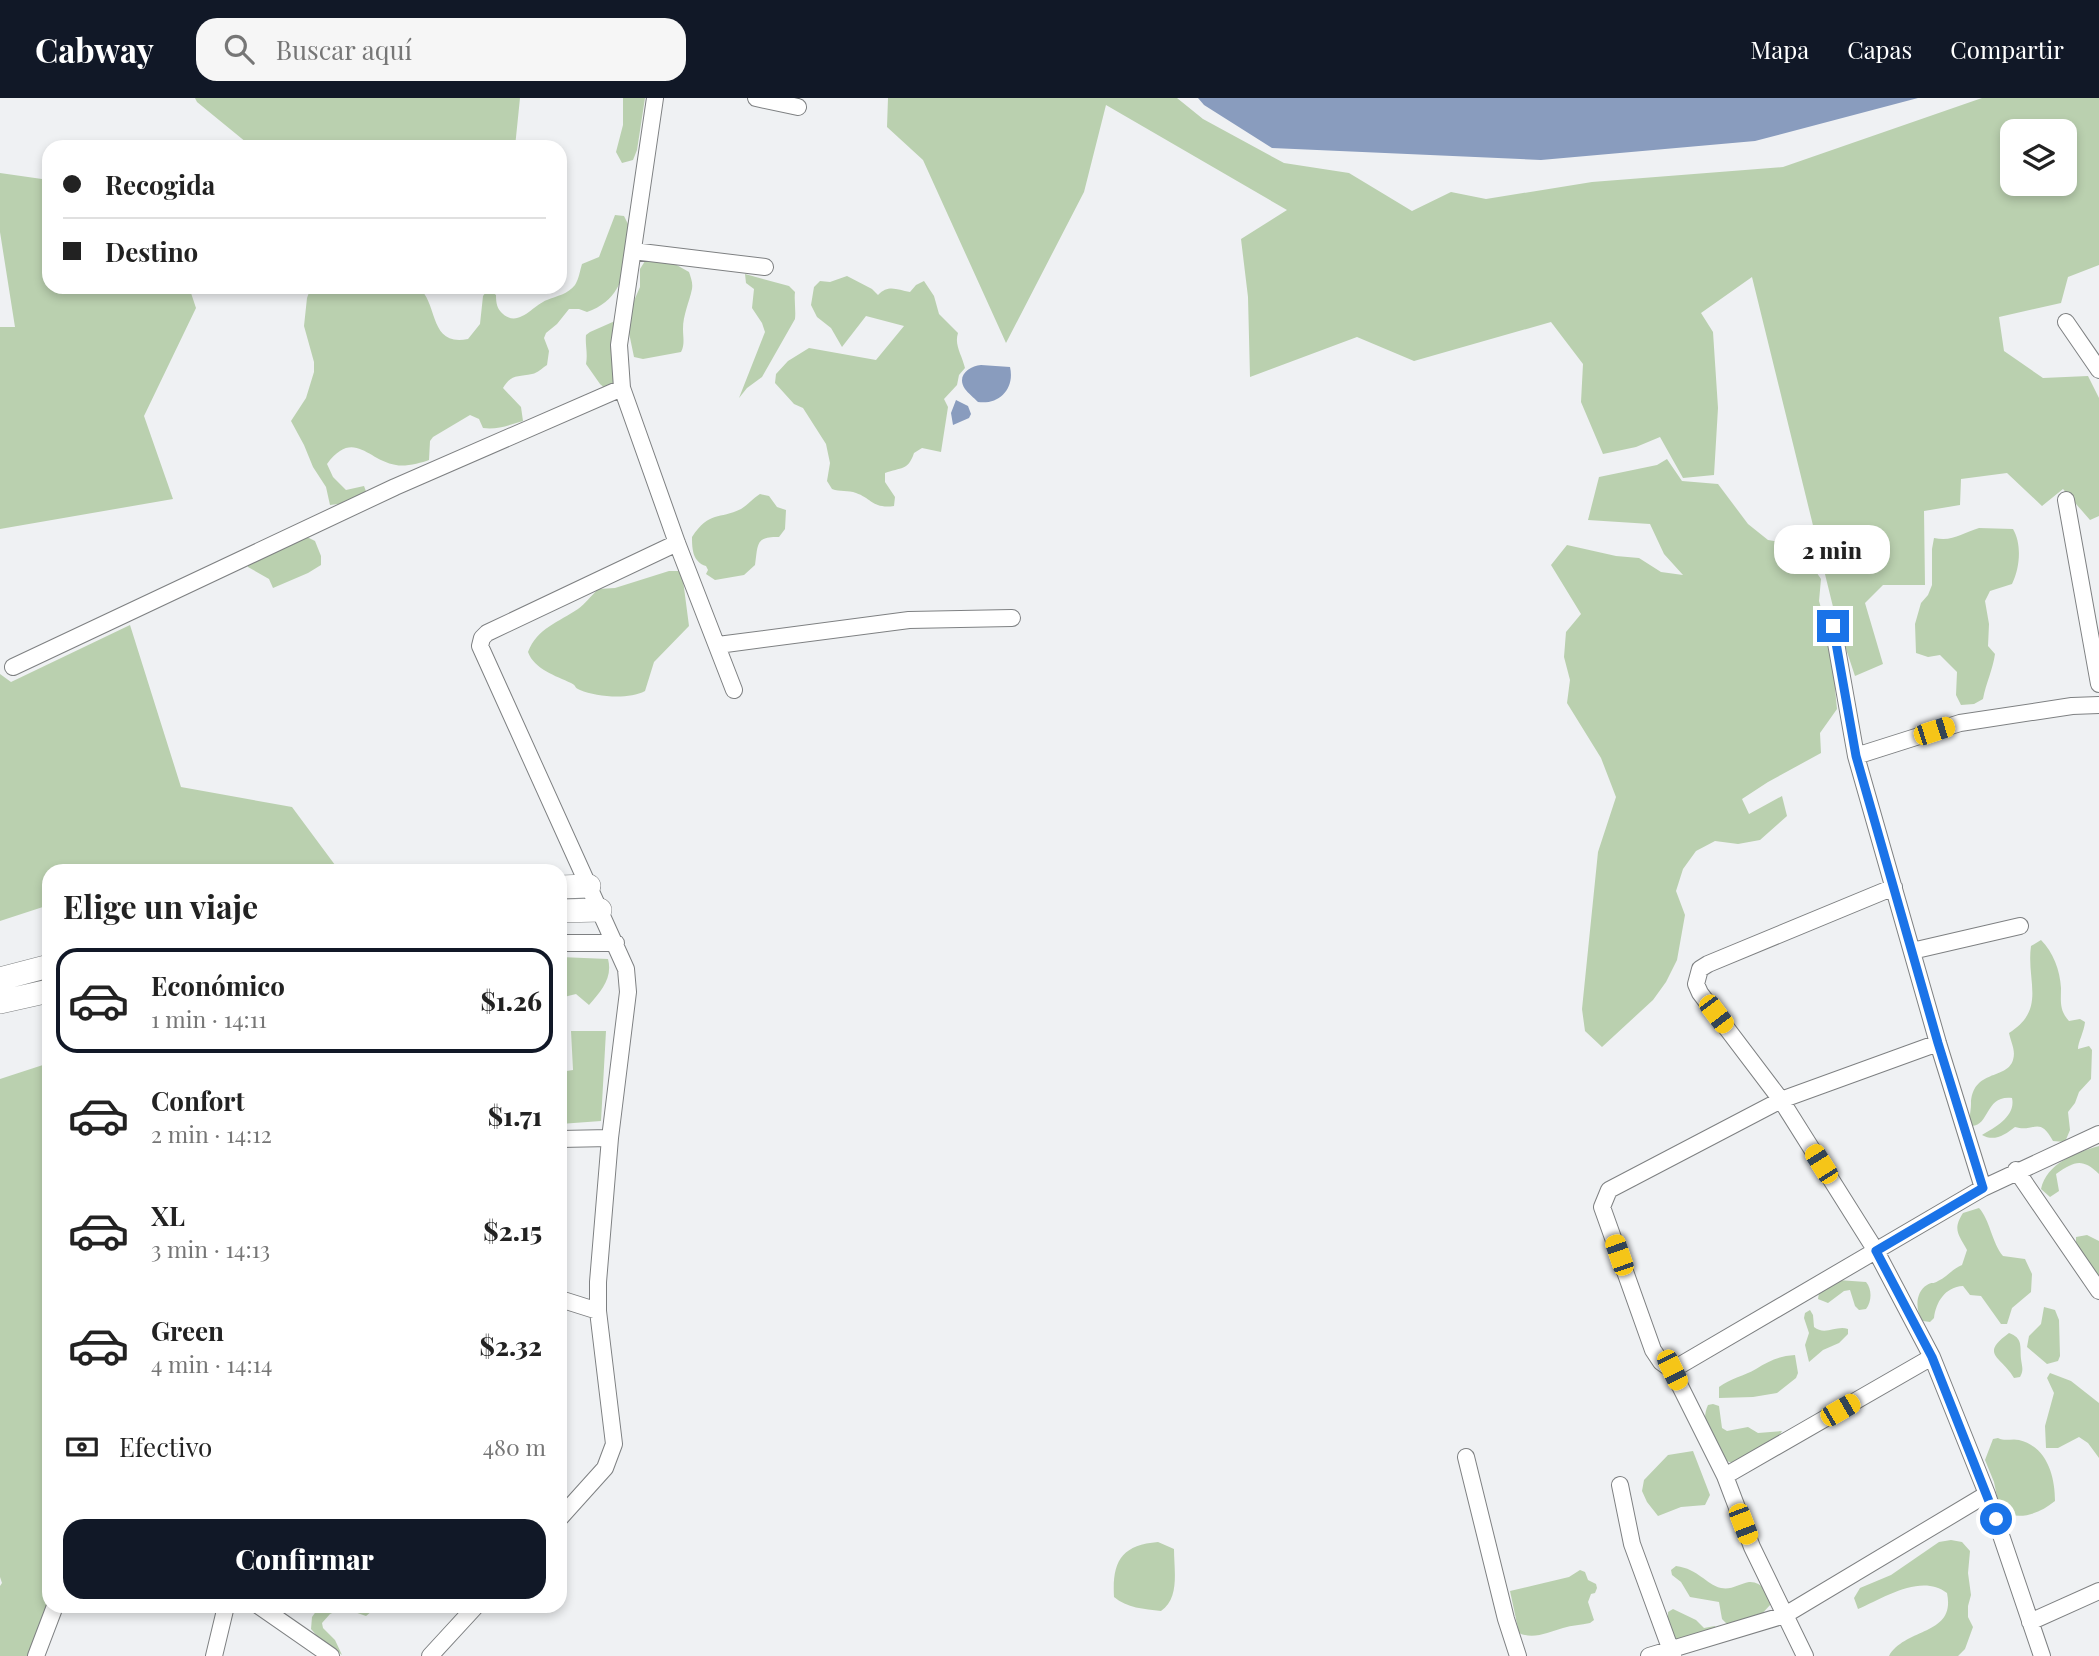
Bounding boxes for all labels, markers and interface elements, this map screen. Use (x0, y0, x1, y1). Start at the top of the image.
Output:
search box (196, 18, 686, 81)
text: Cabway (35, 27, 154, 71)
icon: search (220, 30, 258, 68)
text: Buscar aquí (276, 32, 412, 67)
text: Mapa (1751, 33, 1809, 65)
text: Capas (1847, 33, 1912, 65)
text: Compartir (1950, 33, 2064, 65)
map controls (2000, 119, 2077, 196)
button: layers (2000, 119, 2077, 196)
text: Recogida (105, 167, 215, 202)
text: Destino (105, 234, 198, 269)
callout: 2 min (1775, 524, 1891, 574)
text: 2 min (1802, 534, 1862, 565)
route end (1817, 610, 1849, 642)
car (1911, 715, 1958, 747)
text: Elige un viaje (63, 884, 258, 927)
text: Económico (151, 968, 285, 1003)
icon: car (67, 969, 130, 1032)
text: $1.26 (480, 983, 542, 1018)
car (1695, 991, 1738, 1037)
text: 1 min · 14:11 (151, 1003, 267, 1034)
text: Confort (151, 1083, 245, 1118)
icon: car (67, 1084, 130, 1147)
text: $1.71 (488, 1098, 542, 1133)
text: 2 min · 14:12 (151, 1118, 272, 1149)
car (1801, 1141, 1842, 1187)
text: XL (151, 1198, 185, 1233)
icon: car (67, 1199, 130, 1262)
text: $2.15 (483, 1213, 542, 1248)
car (1603, 1232, 1636, 1278)
text: 3 min · 14:13 (151, 1233, 270, 1264)
text: Green (151, 1313, 224, 1348)
icon: car (67, 1314, 130, 1377)
text: $2.32 (480, 1328, 542, 1363)
car (1654, 1347, 1691, 1393)
text: 4 min · 14:14 (151, 1348, 272, 1379)
car (1817, 1390, 1864, 1430)
icon: cash (63, 1428, 101, 1466)
text: Efectivo (119, 1429, 212, 1464)
text: 480 m (483, 1431, 546, 1462)
car (1726, 1501, 1761, 1547)
route start (1980, 1503, 2012, 1535)
button: Confirmar (63, 1519, 546, 1599)

